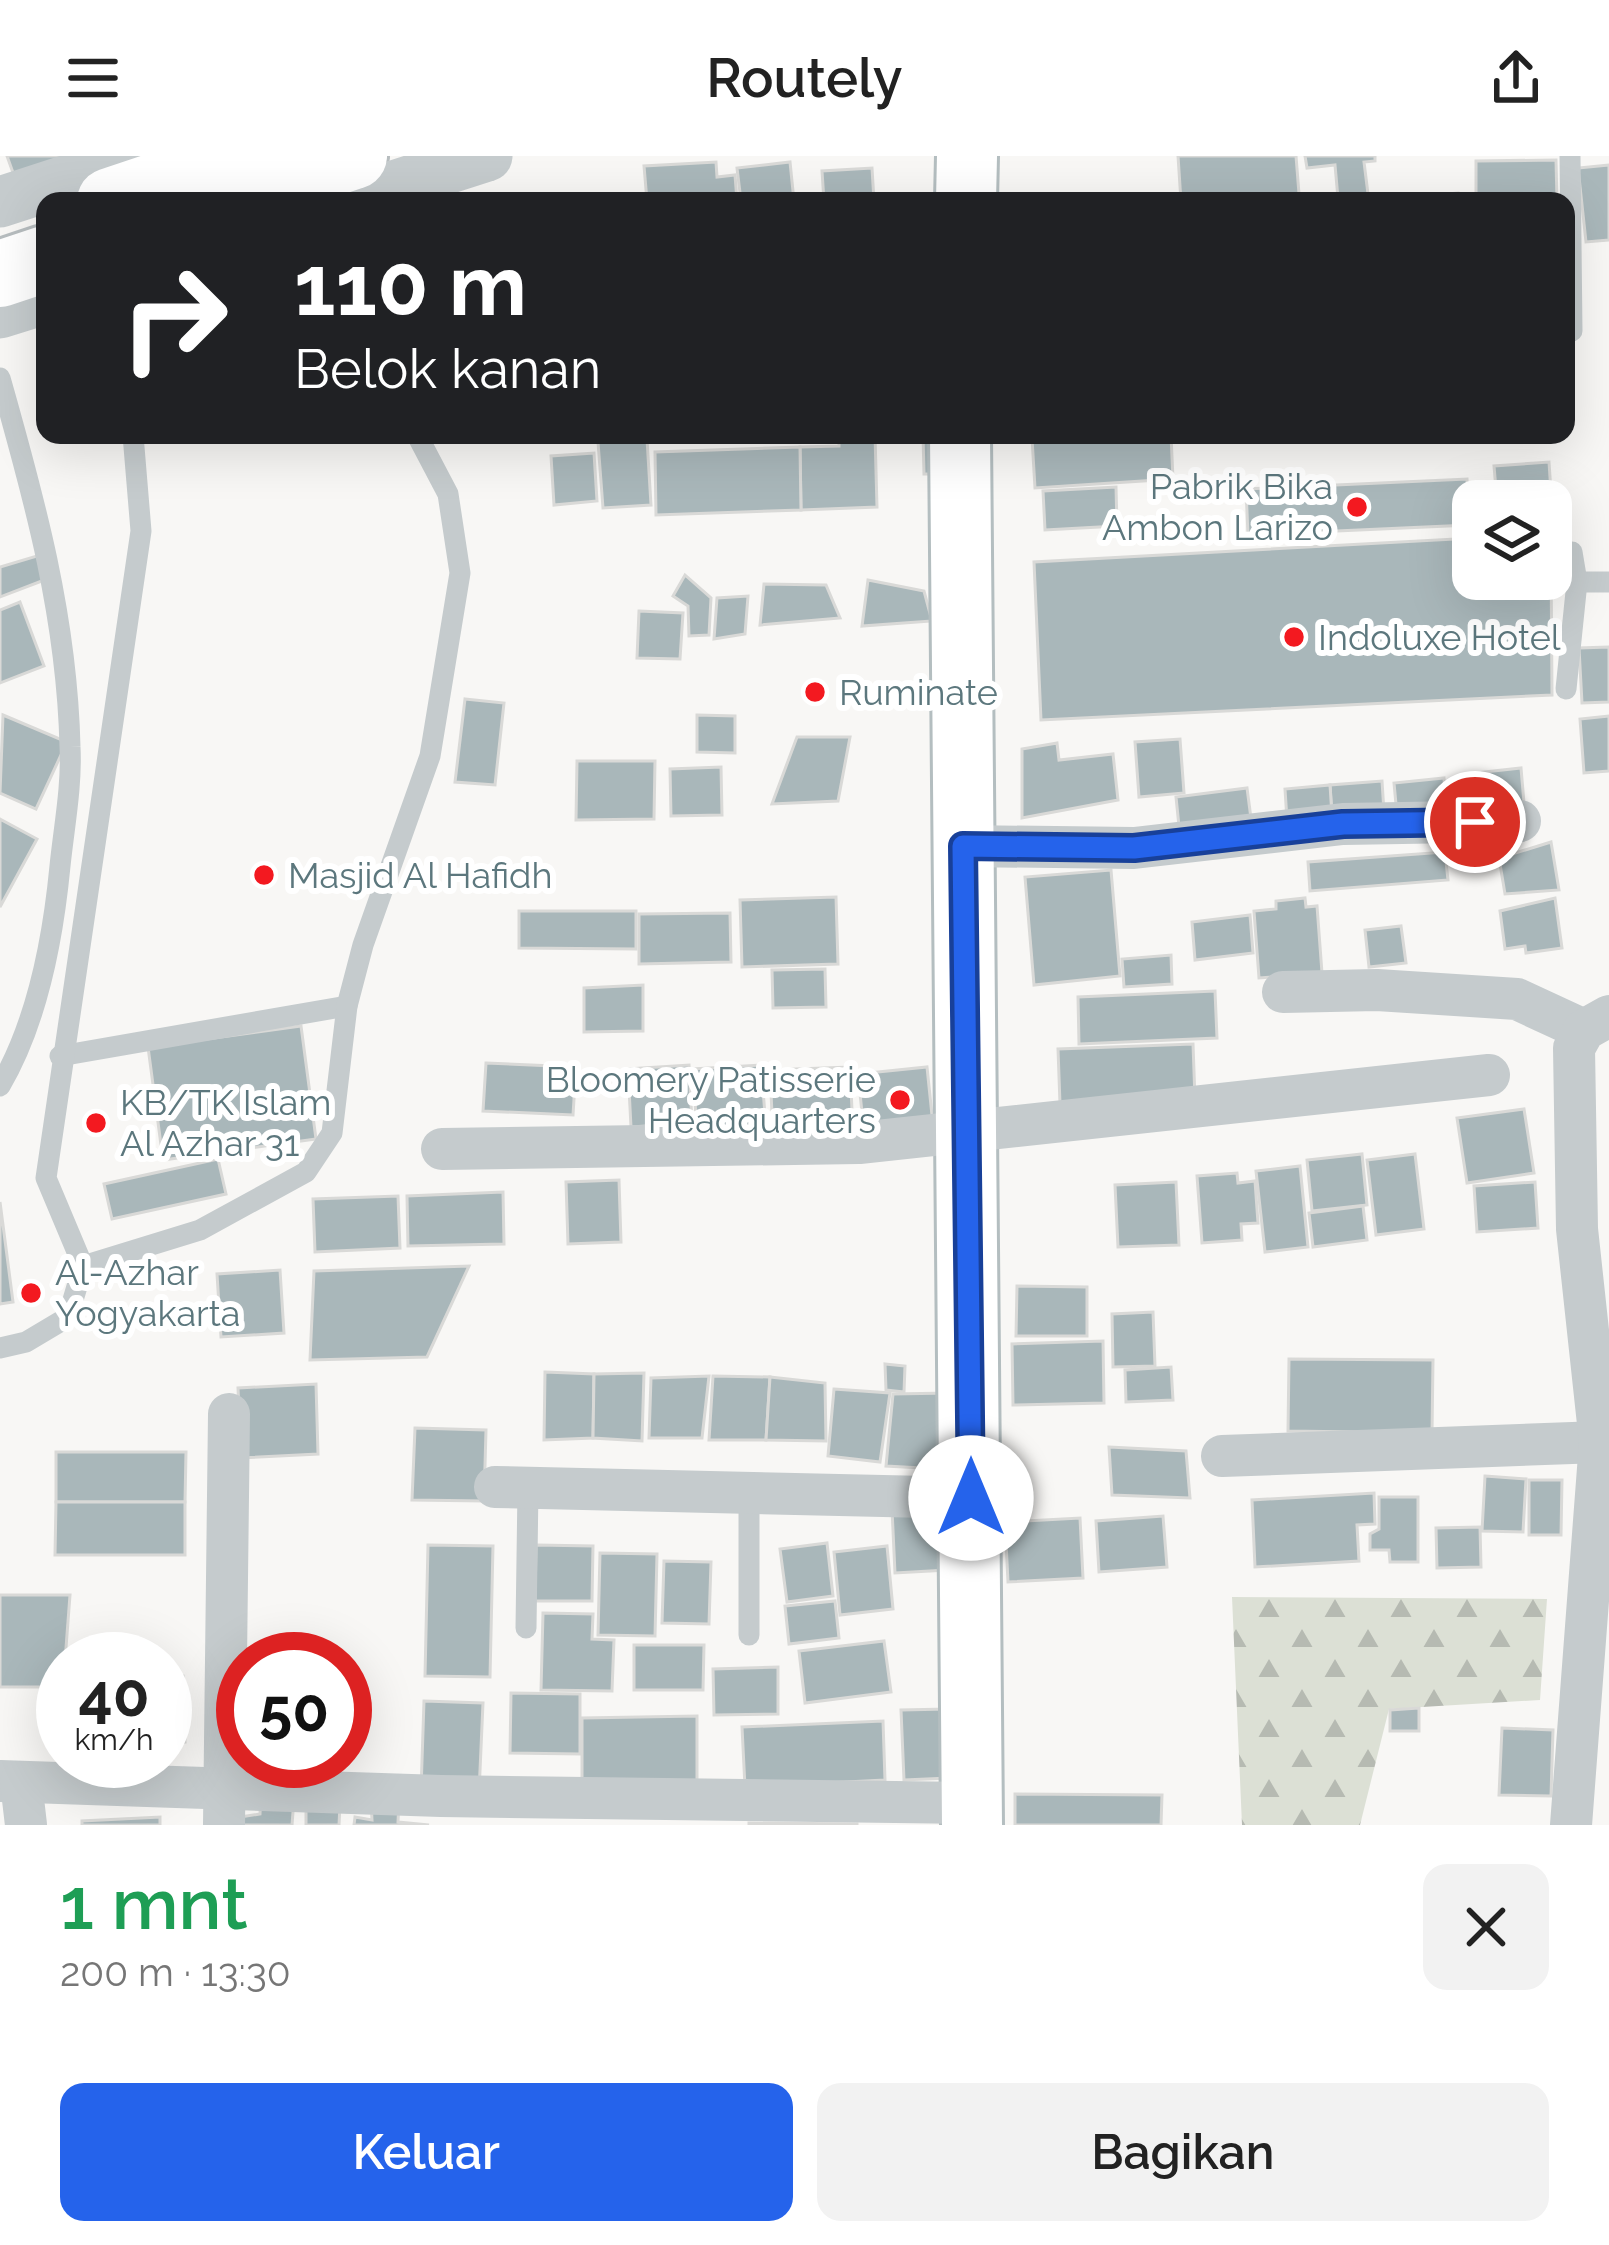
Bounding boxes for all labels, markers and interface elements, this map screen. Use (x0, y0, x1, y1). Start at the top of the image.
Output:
icon: menu (60, 45, 126, 111)
icon: share (1483, 45, 1549, 111)
text: Routely (706, 46, 903, 110)
text: 110 m (294, 236, 527, 335)
icon: right (96, 240, 252, 396)
text: Belok kanan (294, 337, 601, 401)
place label: Pabrik Bika Ambon Larizo (1102, 465, 1333, 548)
map controls (1452, 480, 1572, 600)
button: layers (1452, 480, 1572, 600)
marker: Pabrik Bika Ambon Larizo (1344, 494, 1370, 520)
place label: Indoluxe Hotel (1318, 616, 1561, 658)
marker: Indoluxe Hotel (1281, 624, 1307, 650)
place label: Ruminate (839, 671, 998, 713)
marker: Ruminate (802, 679, 828, 705)
pin (1424, 771, 1526, 873)
icon: arrive (1442, 789, 1508, 855)
place label: Masjid Al Hafidh (288, 854, 552, 896)
marker: Masjid Al Hafidh (251, 862, 277, 888)
place label: Bloomery Patisserie Headquarters (546, 1058, 876, 1141)
place label: KB/TK Islam Al Azhar 31 (120, 1081, 331, 1164)
marker: Bloomery Patisserie Headquarters (887, 1087, 913, 1113)
marker: KB/TK Islam Al Azhar 31 (83, 1110, 109, 1136)
place label: Al-Azhar Yogyakarta (55, 1251, 240, 1334)
marker: Al-Azhar Yogyakarta (18, 1280, 44, 1306)
position arrow (908, 1435, 1034, 1561)
speed limit sign: 50 (216, 1632, 372, 1788)
text: 40 (78, 1660, 150, 1730)
text: km/h (74, 1722, 154, 1757)
text: 1 mnt (60, 1861, 248, 1946)
button: close (1423, 1864, 1549, 1990)
text: 200 m · 13:30 (60, 1949, 291, 1995)
button: Keluar (60, 2083, 793, 2221)
button: Bagikan (817, 2083, 1549, 2221)

